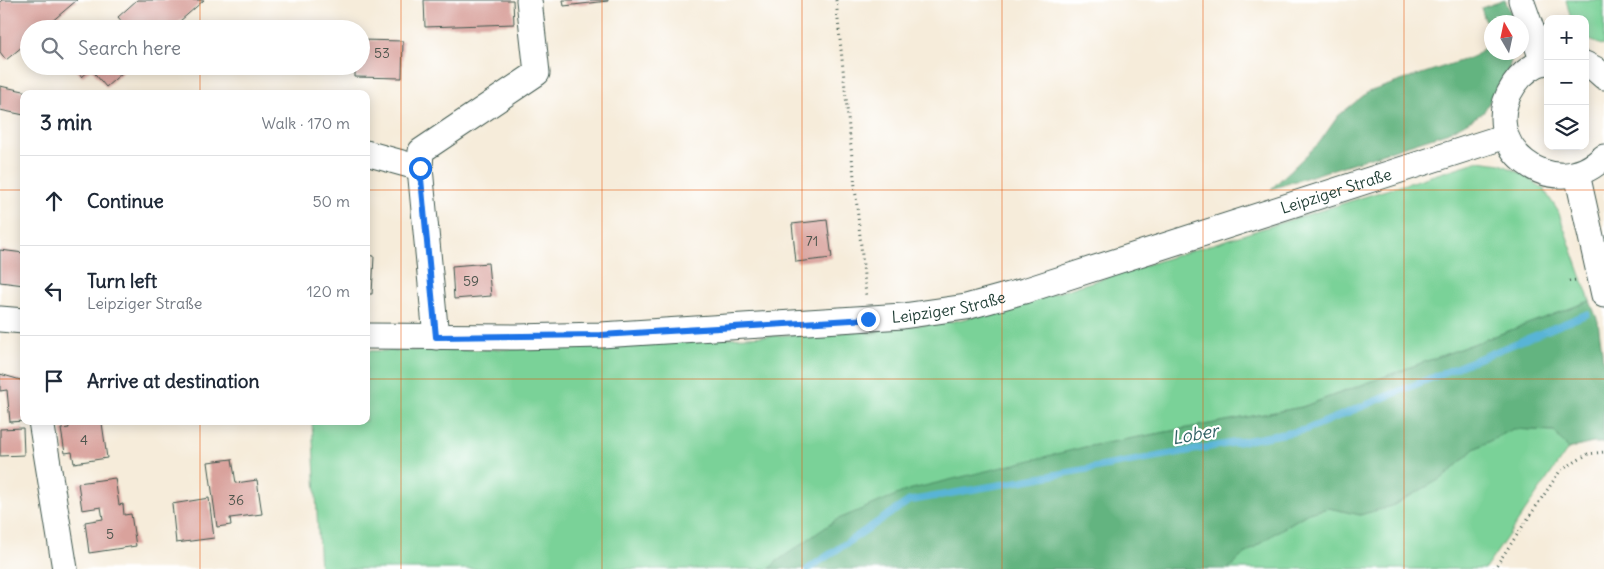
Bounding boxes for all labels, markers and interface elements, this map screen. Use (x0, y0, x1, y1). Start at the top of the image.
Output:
north arrow (1484, 15, 1529, 60)
map controls (1544, 15, 1589, 150)
button: + (1544, 15, 1589, 60)
search box (20, 20, 370, 75)
icon: search (38, 34, 66, 62)
text: Search here (78, 36, 181, 60)
house number: 53 (374, 44, 390, 62)
button: − (1544, 60, 1589, 105)
button: layers (1544, 105, 1589, 150)
text: 3 min (40, 109, 92, 136)
text: Walk · 170 m (261, 113, 350, 133)
route start (409, 157, 432, 180)
street label: Leipziger Straße (1278, 164, 1394, 218)
icon: ahead (40, 187, 68, 215)
text: Continue (87, 189, 164, 213)
text: 50 m (312, 191, 350, 211)
house number: 71 (806, 232, 818, 250)
text: Turn left (87, 269, 157, 293)
house number: 59 (463, 272, 479, 290)
icon: left (40, 277, 68, 305)
text: 120 m (307, 281, 350, 301)
street label: Leipziger Straße (891, 287, 1008, 327)
text: Leipziger Straße (87, 293, 202, 313)
route end (857, 308, 880, 331)
icon: arrive (40, 367, 68, 395)
text: Arrive at destination (87, 369, 260, 393)
water label: Lober (1170, 418, 1223, 449)
house number: 4 (80, 431, 88, 449)
house number: 36 (228, 491, 244, 509)
house number: 5 (106, 525, 114, 543)

